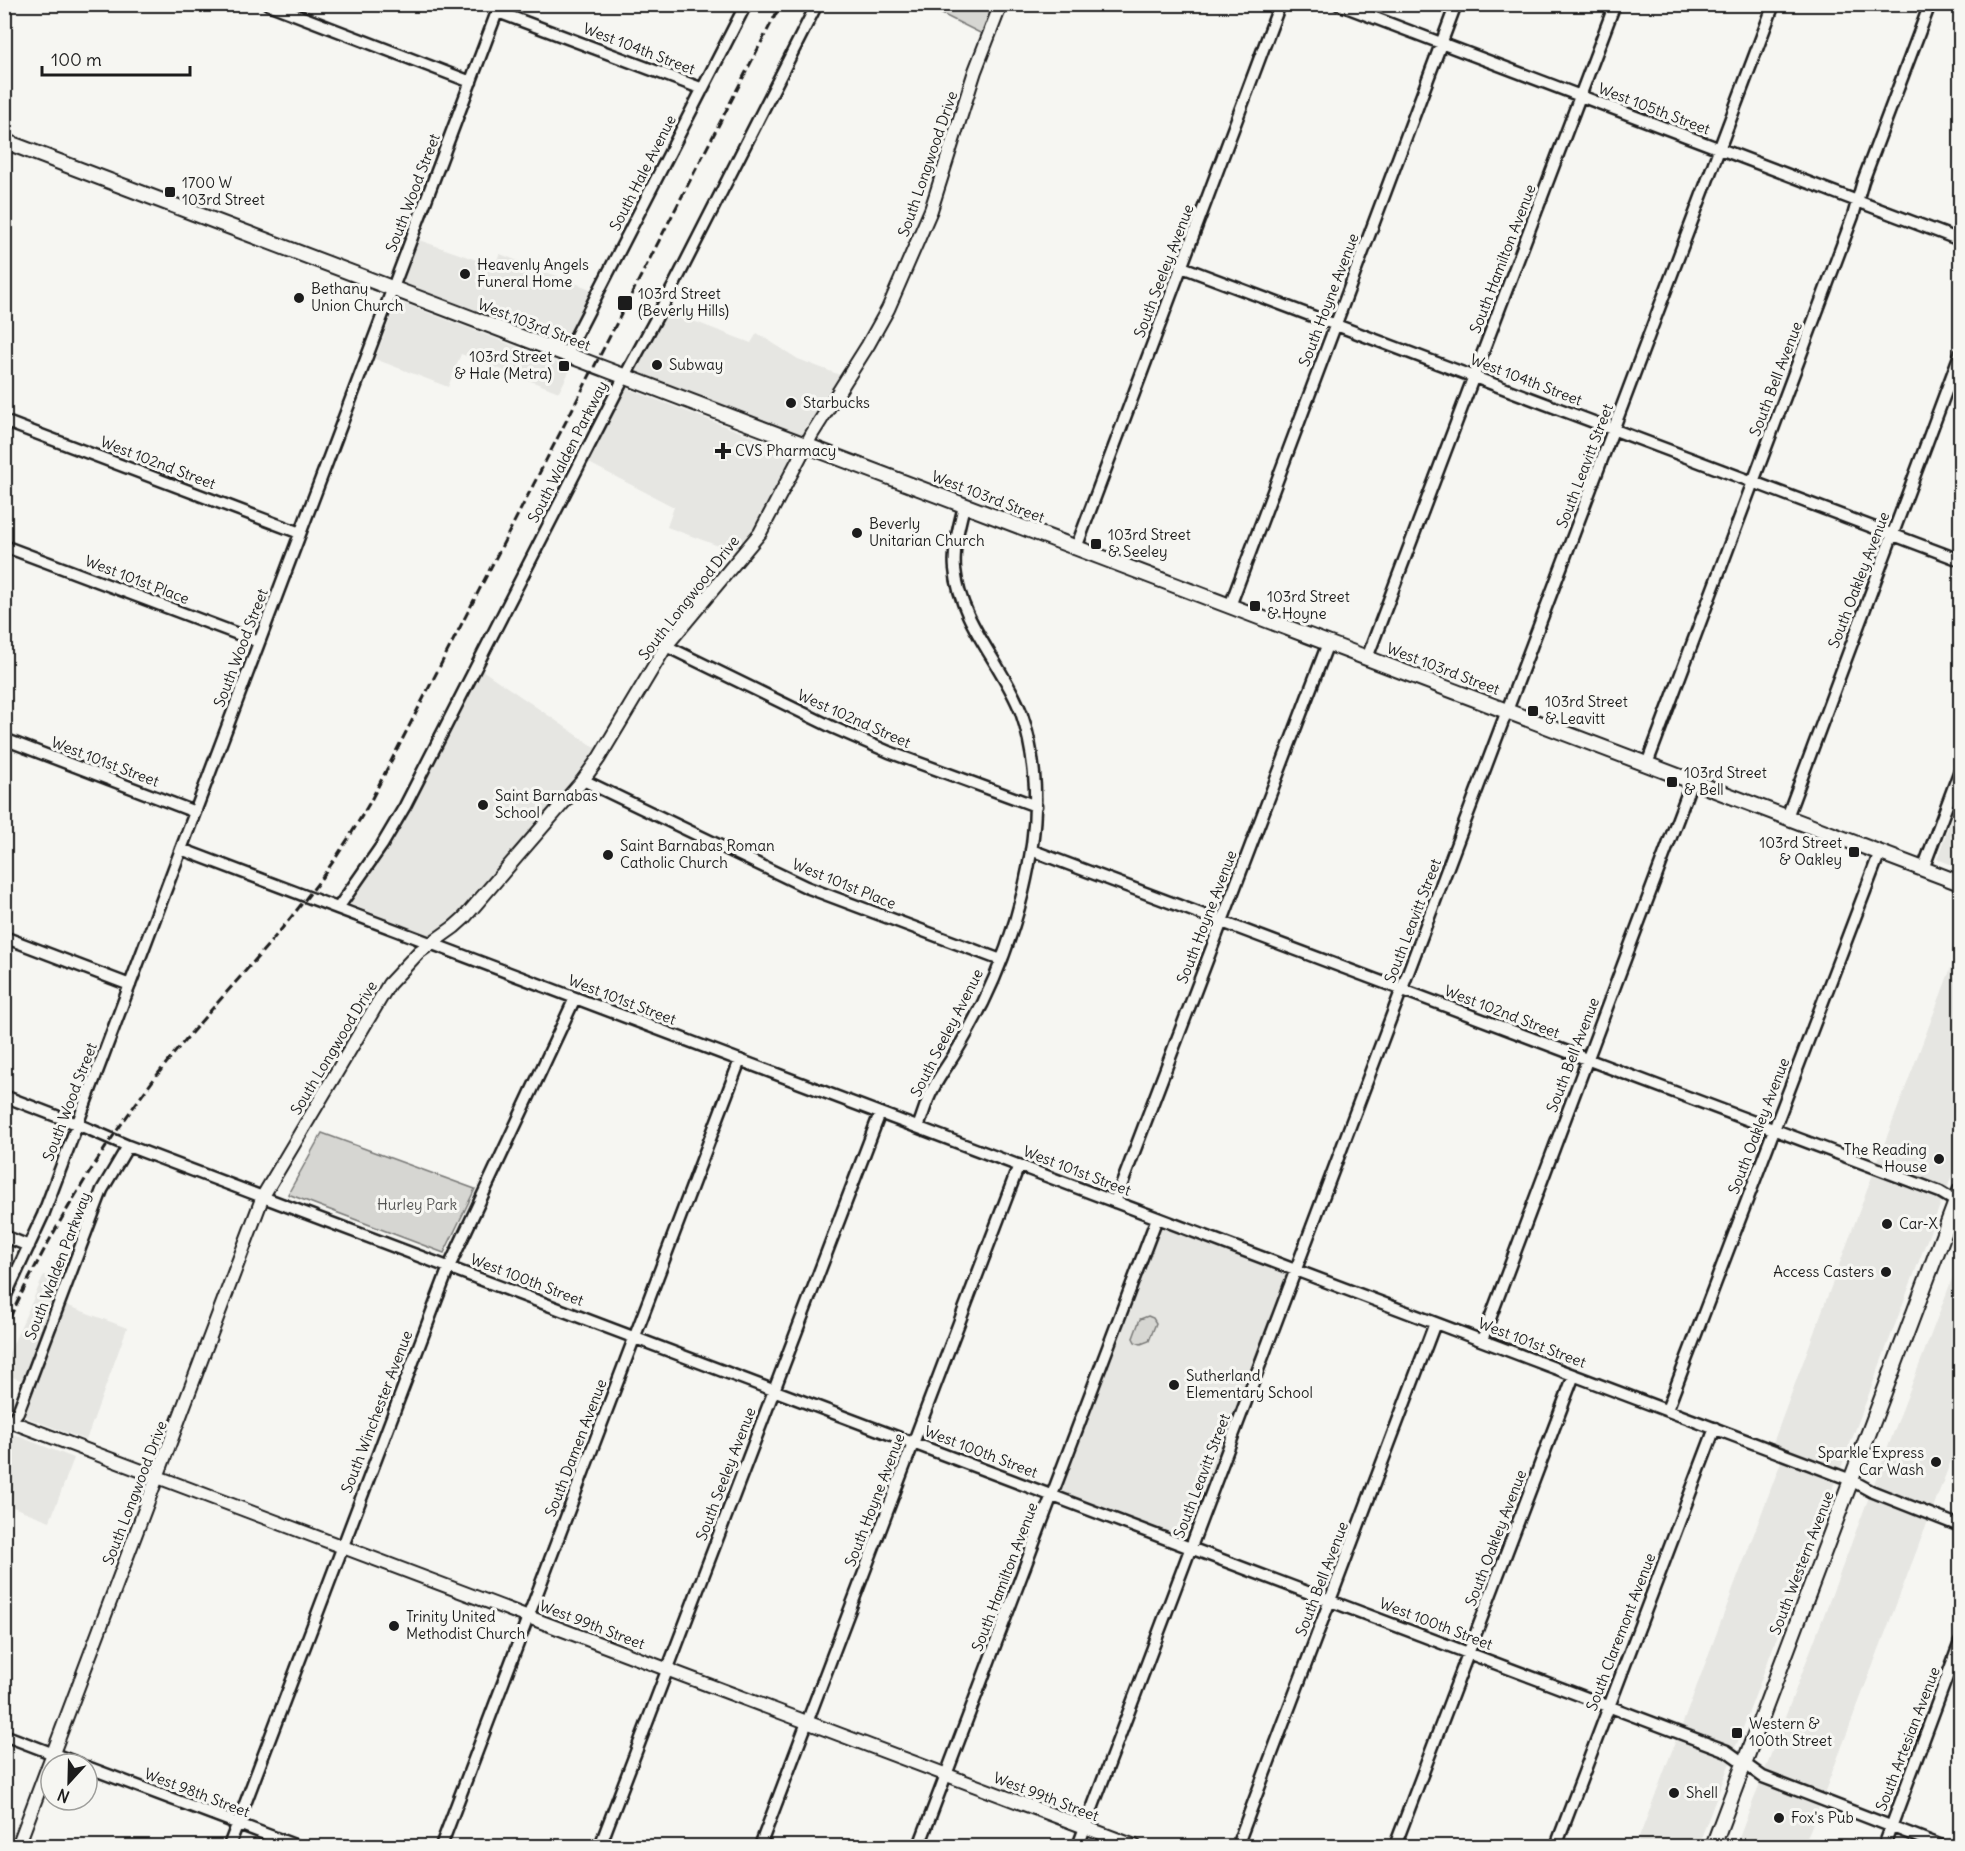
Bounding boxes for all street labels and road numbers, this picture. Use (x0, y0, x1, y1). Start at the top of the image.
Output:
street label: West 104th Street (580, 18, 698, 79)
street label: West 105th Street (1596, 78, 1713, 139)
street label: South Longwood Drive (894, 89, 961, 239)
street label: South Hale Avenue (605, 112, 680, 234)
street label: South Wood Street (381, 131, 444, 255)
street label: South Hamilton Avenue (1465, 182, 1540, 336)
street label: South Seeley Avenue (1129, 202, 1198, 340)
street label: South Hoyne Avenue (1294, 231, 1363, 369)
street label: West 103rd Street (475, 294, 593, 355)
street label: South Bell Avenue (1745, 319, 1806, 439)
street label: West 104th Street (1467, 349, 1585, 410)
street label: South Walden Parkway (524, 378, 612, 526)
street label: South Leavitt Street (1552, 401, 1617, 531)
street label: West 102nd Street (98, 432, 218, 493)
street label: West 103rd Street (929, 466, 1047, 527)
street label: South Oakley Avenue (1824, 509, 1893, 651)
street label: South Longwood Drive (634, 532, 743, 664)
street label: West 101st Place (82, 551, 192, 608)
street label: South Wood Street (209, 586, 272, 710)
street label: West 103rd Street (1384, 638, 1502, 699)
street label: West 102nd Street (795, 685, 914, 752)
street label: West 101st Street (49, 732, 162, 791)
street label: South Hoyne Avenue (1172, 848, 1241, 986)
street label: West 101st Place (790, 854, 899, 913)
street label: South Leavitt Street (1380, 856, 1445, 986)
street label: South Seeley Avenue (906, 966, 987, 1100)
street label: West 101st Street (566, 970, 679, 1029)
street label: South Longwood Drive (286, 977, 381, 1118)
street label: West 102nd Street (1442, 981, 1562, 1042)
street label: South Bell Avenue (1542, 995, 1603, 1115)
street label: South Wood Street (38, 1040, 101, 1164)
street label: South Oakley Avenue (1724, 1055, 1793, 1197)
street label: West 101st Street (1021, 1141, 1134, 1200)
street label: South Walden Parkway (21, 1189, 94, 1342)
street label: West 100th Street (468, 1249, 586, 1310)
street label: West 101st Street (1476, 1313, 1589, 1372)
street label: South Winchester Avenue (337, 1328, 416, 1496)
street label: South Damen Avenue (541, 1376, 611, 1519)
street label: South Seeley Avenue (691, 1405, 760, 1543)
street label: South Leavitt Street (1169, 1411, 1234, 1541)
street label: South Longwood Drive (98, 1418, 171, 1568)
street label: West 100th Street (922, 1421, 1040, 1482)
street label: South Hoyne Avenue (840, 1431, 909, 1569)
street label: South Oakley Avenue (1461, 1467, 1530, 1609)
street label: South Western Avenue (1765, 1488, 1838, 1637)
street label: South Hamilton Avenue (967, 1500, 1042, 1654)
street label: South Bell Avenue (1291, 1519, 1352, 1639)
street label: South Claremont Avenue (1582, 1550, 1659, 1713)
street label: West 100th Street (1377, 1593, 1495, 1654)
street label: West 99th Street (537, 1596, 647, 1653)
street label: South Artesian Avenue (1871, 1664, 1944, 1814)
street label: West 98th Street (142, 1764, 252, 1821)
street label: West 99th Street (991, 1768, 1101, 1825)

